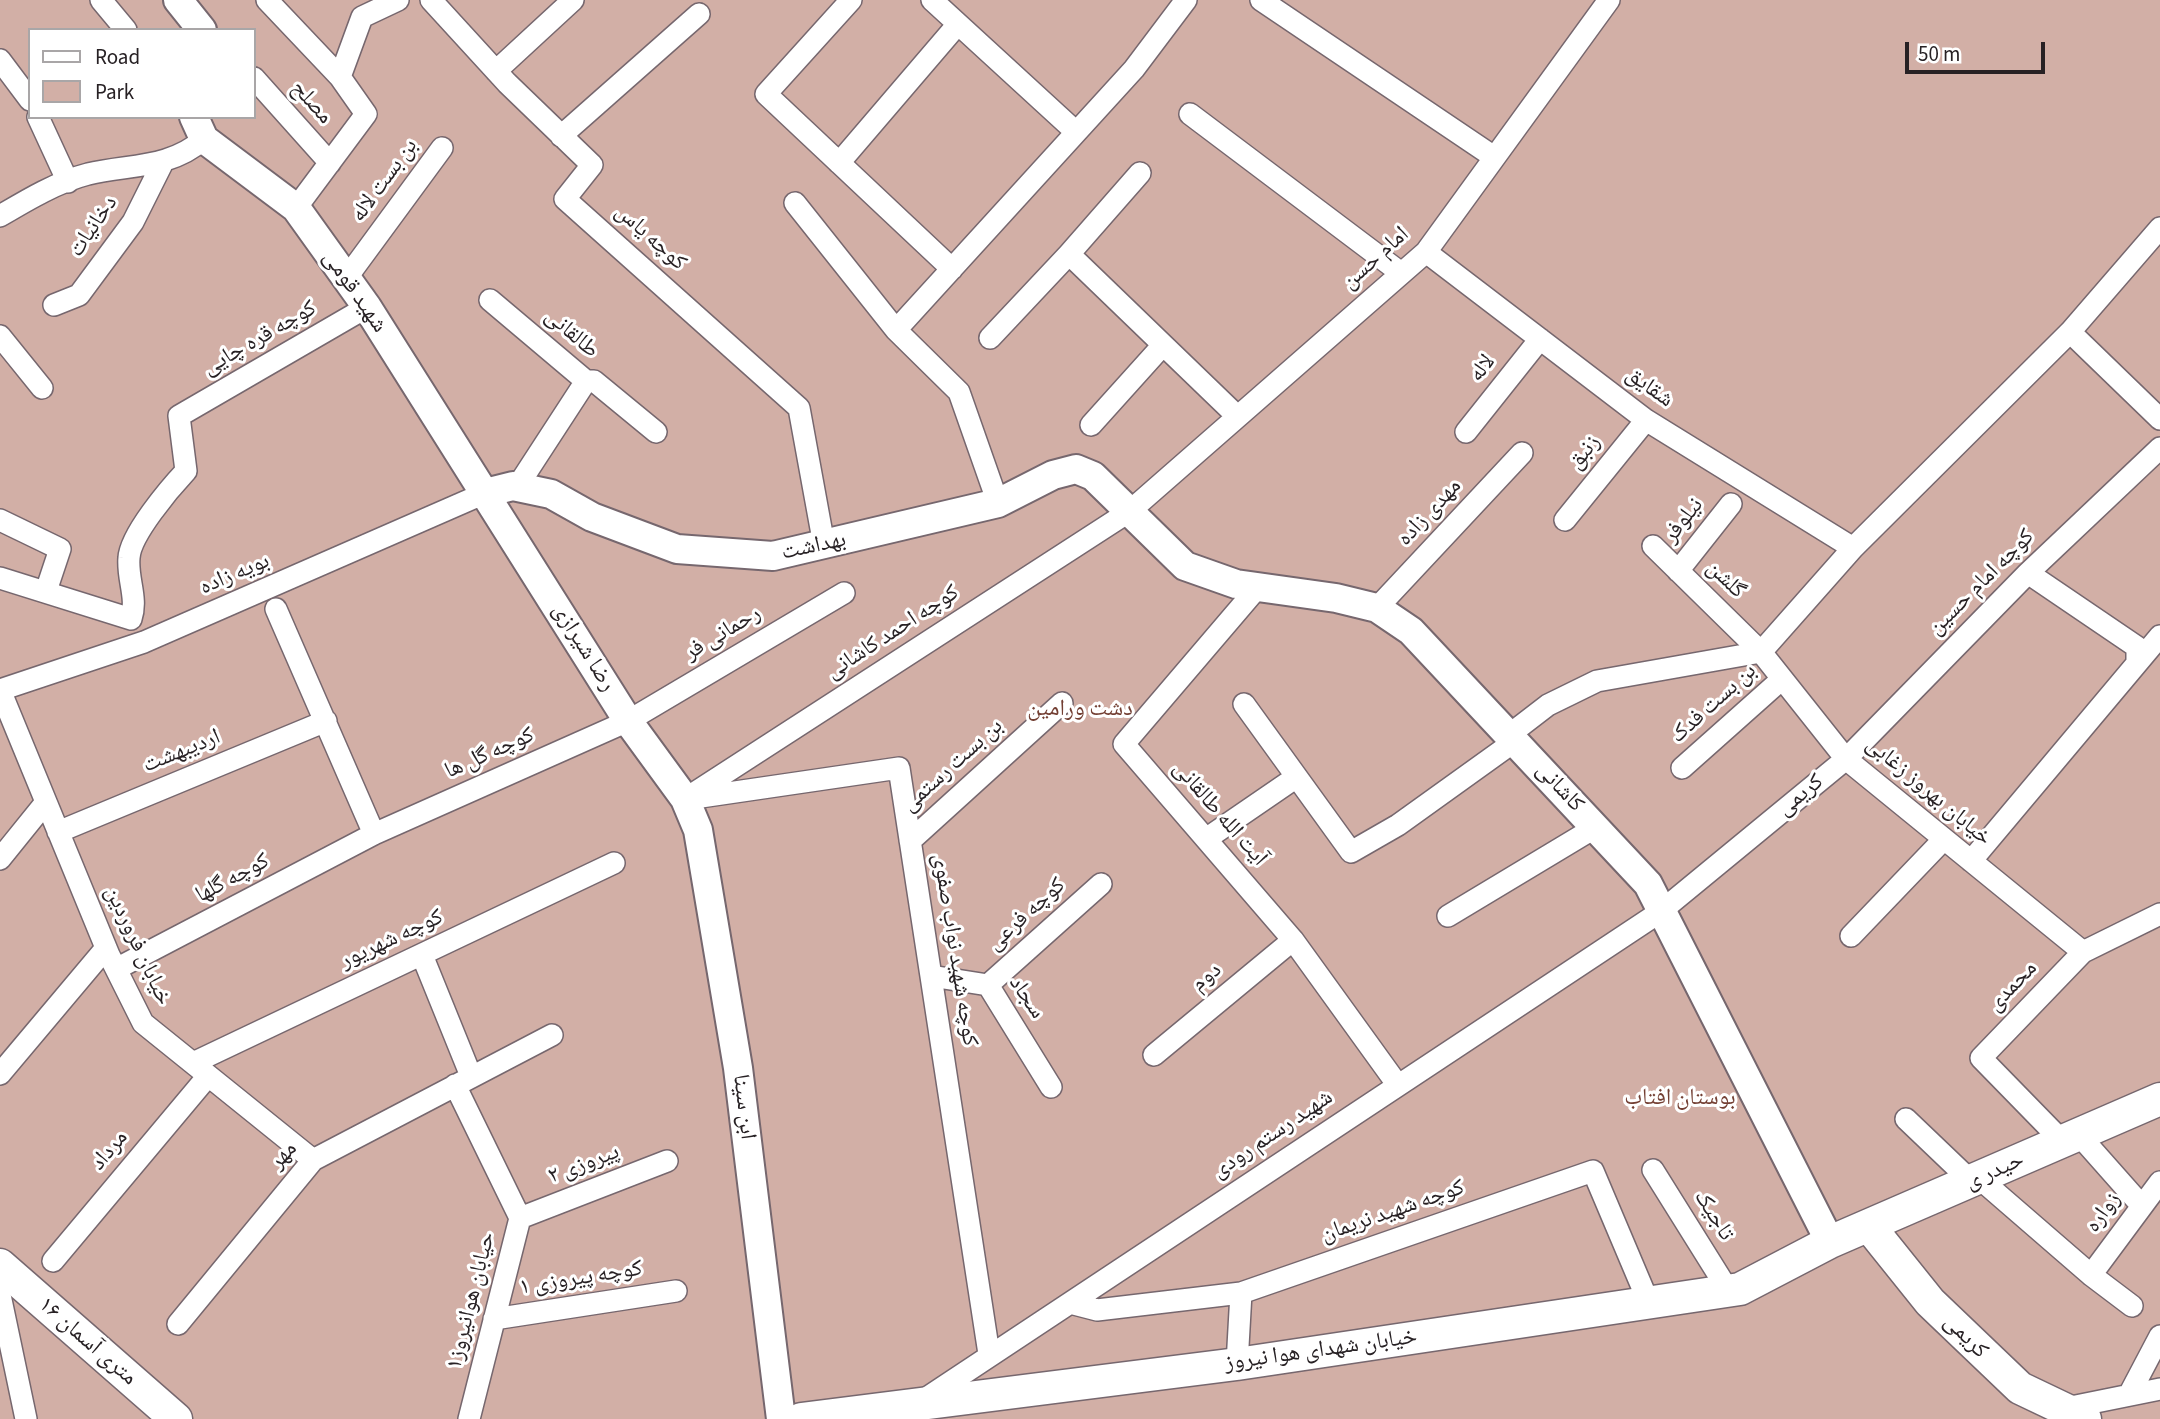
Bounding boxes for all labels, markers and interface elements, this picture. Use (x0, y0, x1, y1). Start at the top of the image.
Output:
legend (28, 28, 256, 119)
scale bar (1908, 28, 2048, 72)
text: 50 m (1918, 39, 1960, 69)
text: Road (95, 42, 140, 72)
street label: مصلح (284, 75, 338, 131)
text: Park (95, 77, 134, 107)
street label: بن بست لاله (345, 134, 425, 228)
street label: دخانیات (64, 191, 124, 263)
street label: کوچه یاس (608, 199, 692, 277)
street label: امام حسن (1337, 222, 1415, 296)
street label: شهید قومی (316, 245, 392, 339)
street label: کوچه قره چایی (198, 295, 322, 383)
street label: طالقانی (538, 303, 604, 365)
street label: لاله (1464, 350, 1502, 388)
street label: شقایق (1620, 361, 1678, 415)
street label: زنبق (1563, 430, 1607, 476)
street label: مهدی زاده (1392, 474, 1468, 552)
street label: نیلوفر (1658, 493, 1710, 549)
street label: کوچه امام حسین (1923, 524, 2041, 642)
street label: بهداشت (779, 527, 849, 567)
street label: بویه زاده (196, 548, 274, 602)
street label: گلشن (1700, 555, 1750, 605)
street label: کوچه احمد کاشانی (821, 580, 965, 686)
street label: رضا شیرازی (545, 599, 621, 697)
street label: رحمانی فر (680, 600, 766, 668)
street label: بن بست فدک (1665, 658, 1763, 750)
park label: دشت ورامین (1027, 696, 1133, 724)
street label: بن بست رستمی (897, 713, 1009, 819)
street label: کوچه گل ها (441, 722, 539, 786)
street label: اردیبهشت (139, 724, 225, 780)
street label: خیابان بهروز زغابی (1859, 731, 1997, 853)
street label: آیت الله طالقانی (1166, 756, 1272, 872)
street label: کاشانی (1529, 757, 1589, 819)
street label: کریمی (1772, 769, 1830, 823)
street label: کوچه گلها (191, 848, 275, 910)
street label: کوچه شهید نواب صفوی (925, 852, 983, 1048)
street label: کوچه فرعی (982, 873, 1072, 957)
street label: خیابان فروردین (97, 882, 177, 1010)
street label: کوچه شهریور (336, 904, 448, 976)
street label: محمدی (1982, 956, 2044, 1018)
street label: دوم (1186, 957, 1228, 999)
street label: سجاد (1002, 971, 1050, 1025)
street label: ابن سینا (725, 1073, 761, 1141)
street label: شهید رستم رودی (1207, 1084, 1339, 1186)
park label: بوستان افتاب (1624, 1085, 1736, 1113)
street label: مرداد (85, 1125, 135, 1177)
street label: مهر (264, 1136, 304, 1176)
street label: پیروزی ۲ (544, 1139, 624, 1191)
street label: حیدر ی (1961, 1147, 2029, 1197)
street label: کوچه شهید نریمان (1318, 1175, 1468, 1249)
street label: تاجیک (1687, 1186, 1739, 1246)
street label: زواره (2080, 1187, 2128, 1239)
street label: حیابان هوانیروز۱ (442, 1229, 502, 1373)
street label: کوچه پیروزی ۱ (518, 1256, 644, 1302)
street label: ۱۶ متری آسمان (32, 1292, 142, 1392)
street label: کریمی (1937, 1309, 1993, 1365)
street label: خیابان شهدای هوا نیروز (1223, 1324, 1419, 1378)

